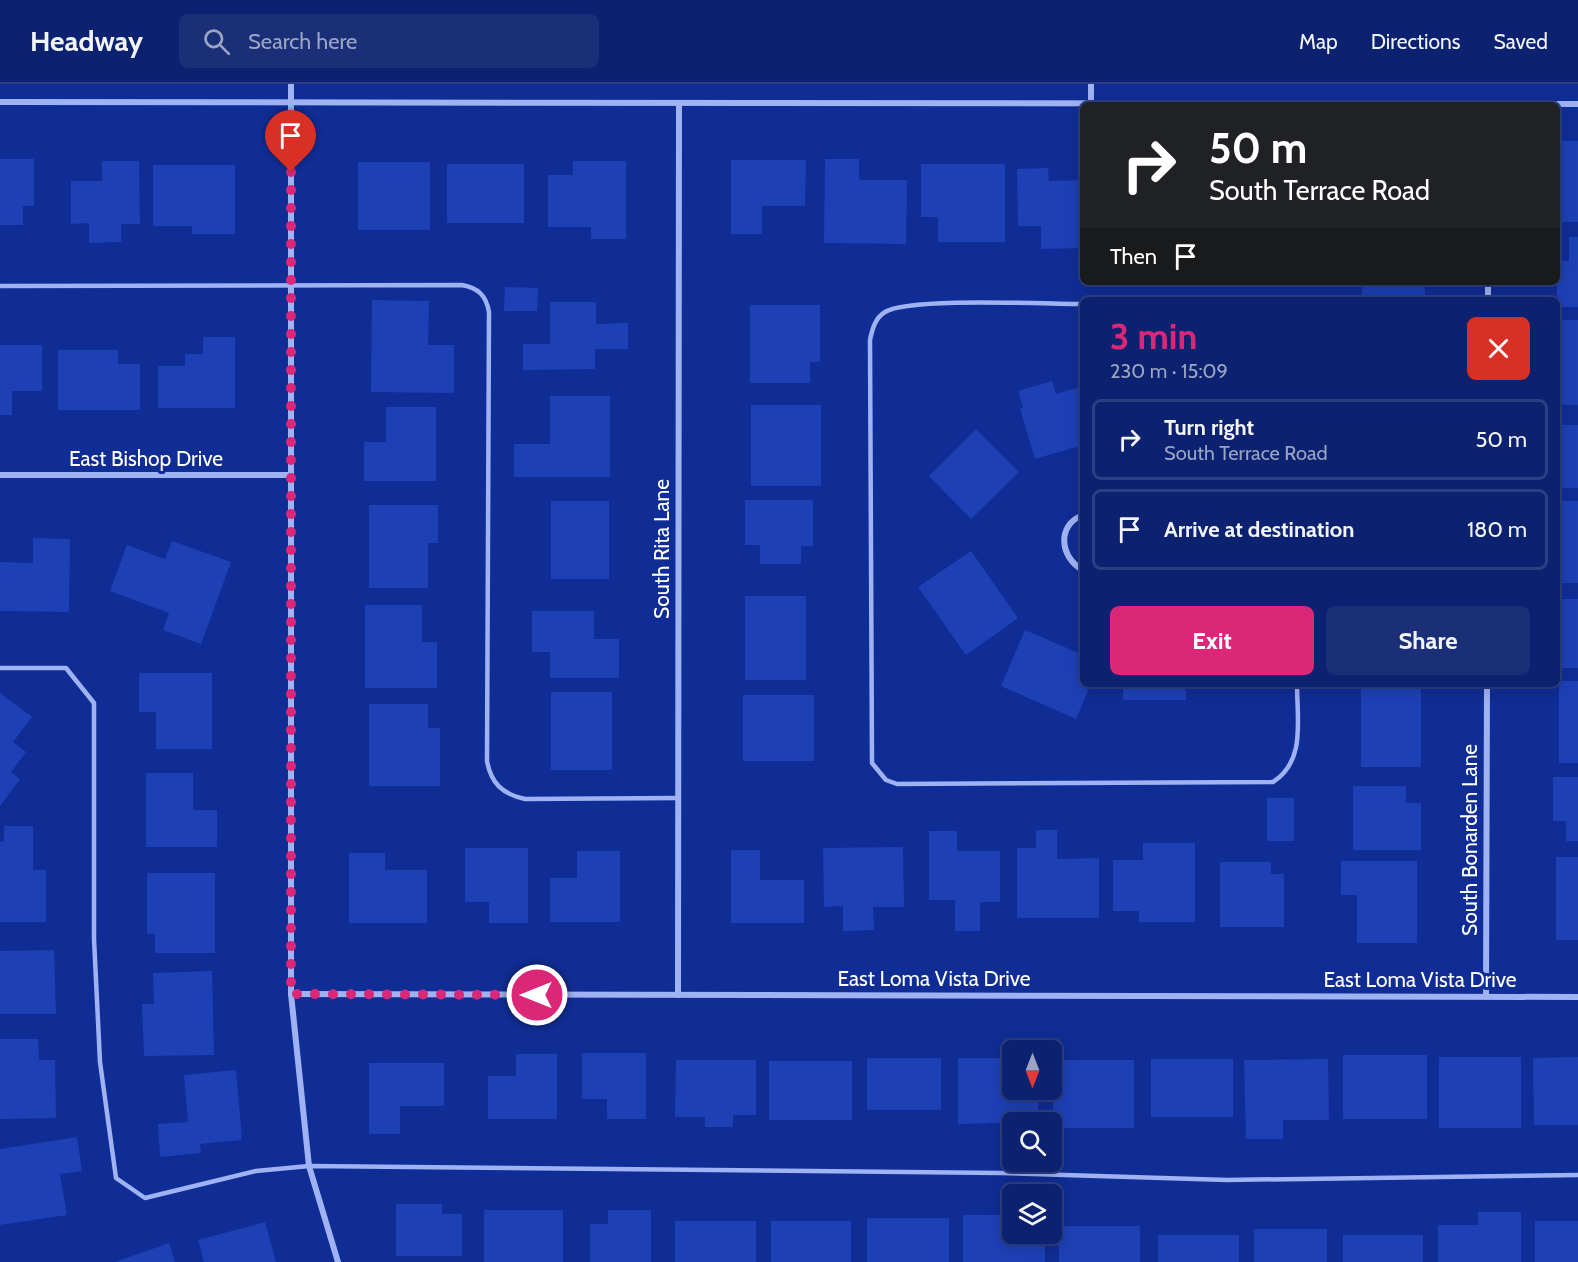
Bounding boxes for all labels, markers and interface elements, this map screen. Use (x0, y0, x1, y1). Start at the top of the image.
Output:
search box (179, 14, 599, 68)
text: Headway (30, 24, 143, 58)
icon: search (200, 25, 233, 58)
text: Search here (248, 28, 357, 55)
text: Map (1299, 29, 1338, 54)
text: Directions (1371, 29, 1460, 54)
text: Saved (1493, 29, 1548, 54)
pin (265, 110, 316, 172)
icon: arrive (274, 119, 307, 152)
text: 50 m (1209, 122, 1307, 174)
icon: right (1110, 126, 1188, 204)
text: South Terrace Road (1209, 174, 1430, 207)
icon: arrive (1169, 240, 1202, 273)
text: Then (1110, 243, 1157, 270)
text: 3 min (1110, 314, 1197, 358)
button: close (1467, 317, 1530, 380)
text: 230 m · 15:09 (1110, 359, 1228, 383)
text: Turn right (1164, 414, 1254, 441)
icon: right (1113, 423, 1146, 456)
text: 50 m (1475, 426, 1527, 453)
text: South Terrace Road (1164, 441, 1328, 465)
street label: East Bishop Drive (69, 446, 223, 471)
street label: South Rita Lane (649, 479, 674, 619)
icon: arrive (1113, 513, 1146, 546)
text: Arrive at destination (1164, 516, 1354, 543)
text: 180 m (1467, 516, 1527, 543)
button: Exit (1110, 606, 1314, 675)
button: Share (1326, 606, 1530, 675)
street label: South Bonarden Lane (1457, 744, 1482, 936)
position arrow (505, 963, 569, 1027)
street label: East Loma Vista Drive (837, 966, 1031, 991)
street label: East Loma Vista Drive (1323, 967, 1517, 992)
north arrow (1002, 1040, 1062, 1100)
map controls (1002, 1040, 1062, 1244)
button: search (1002, 1112, 1062, 1172)
button: layers (1002, 1184, 1062, 1244)

